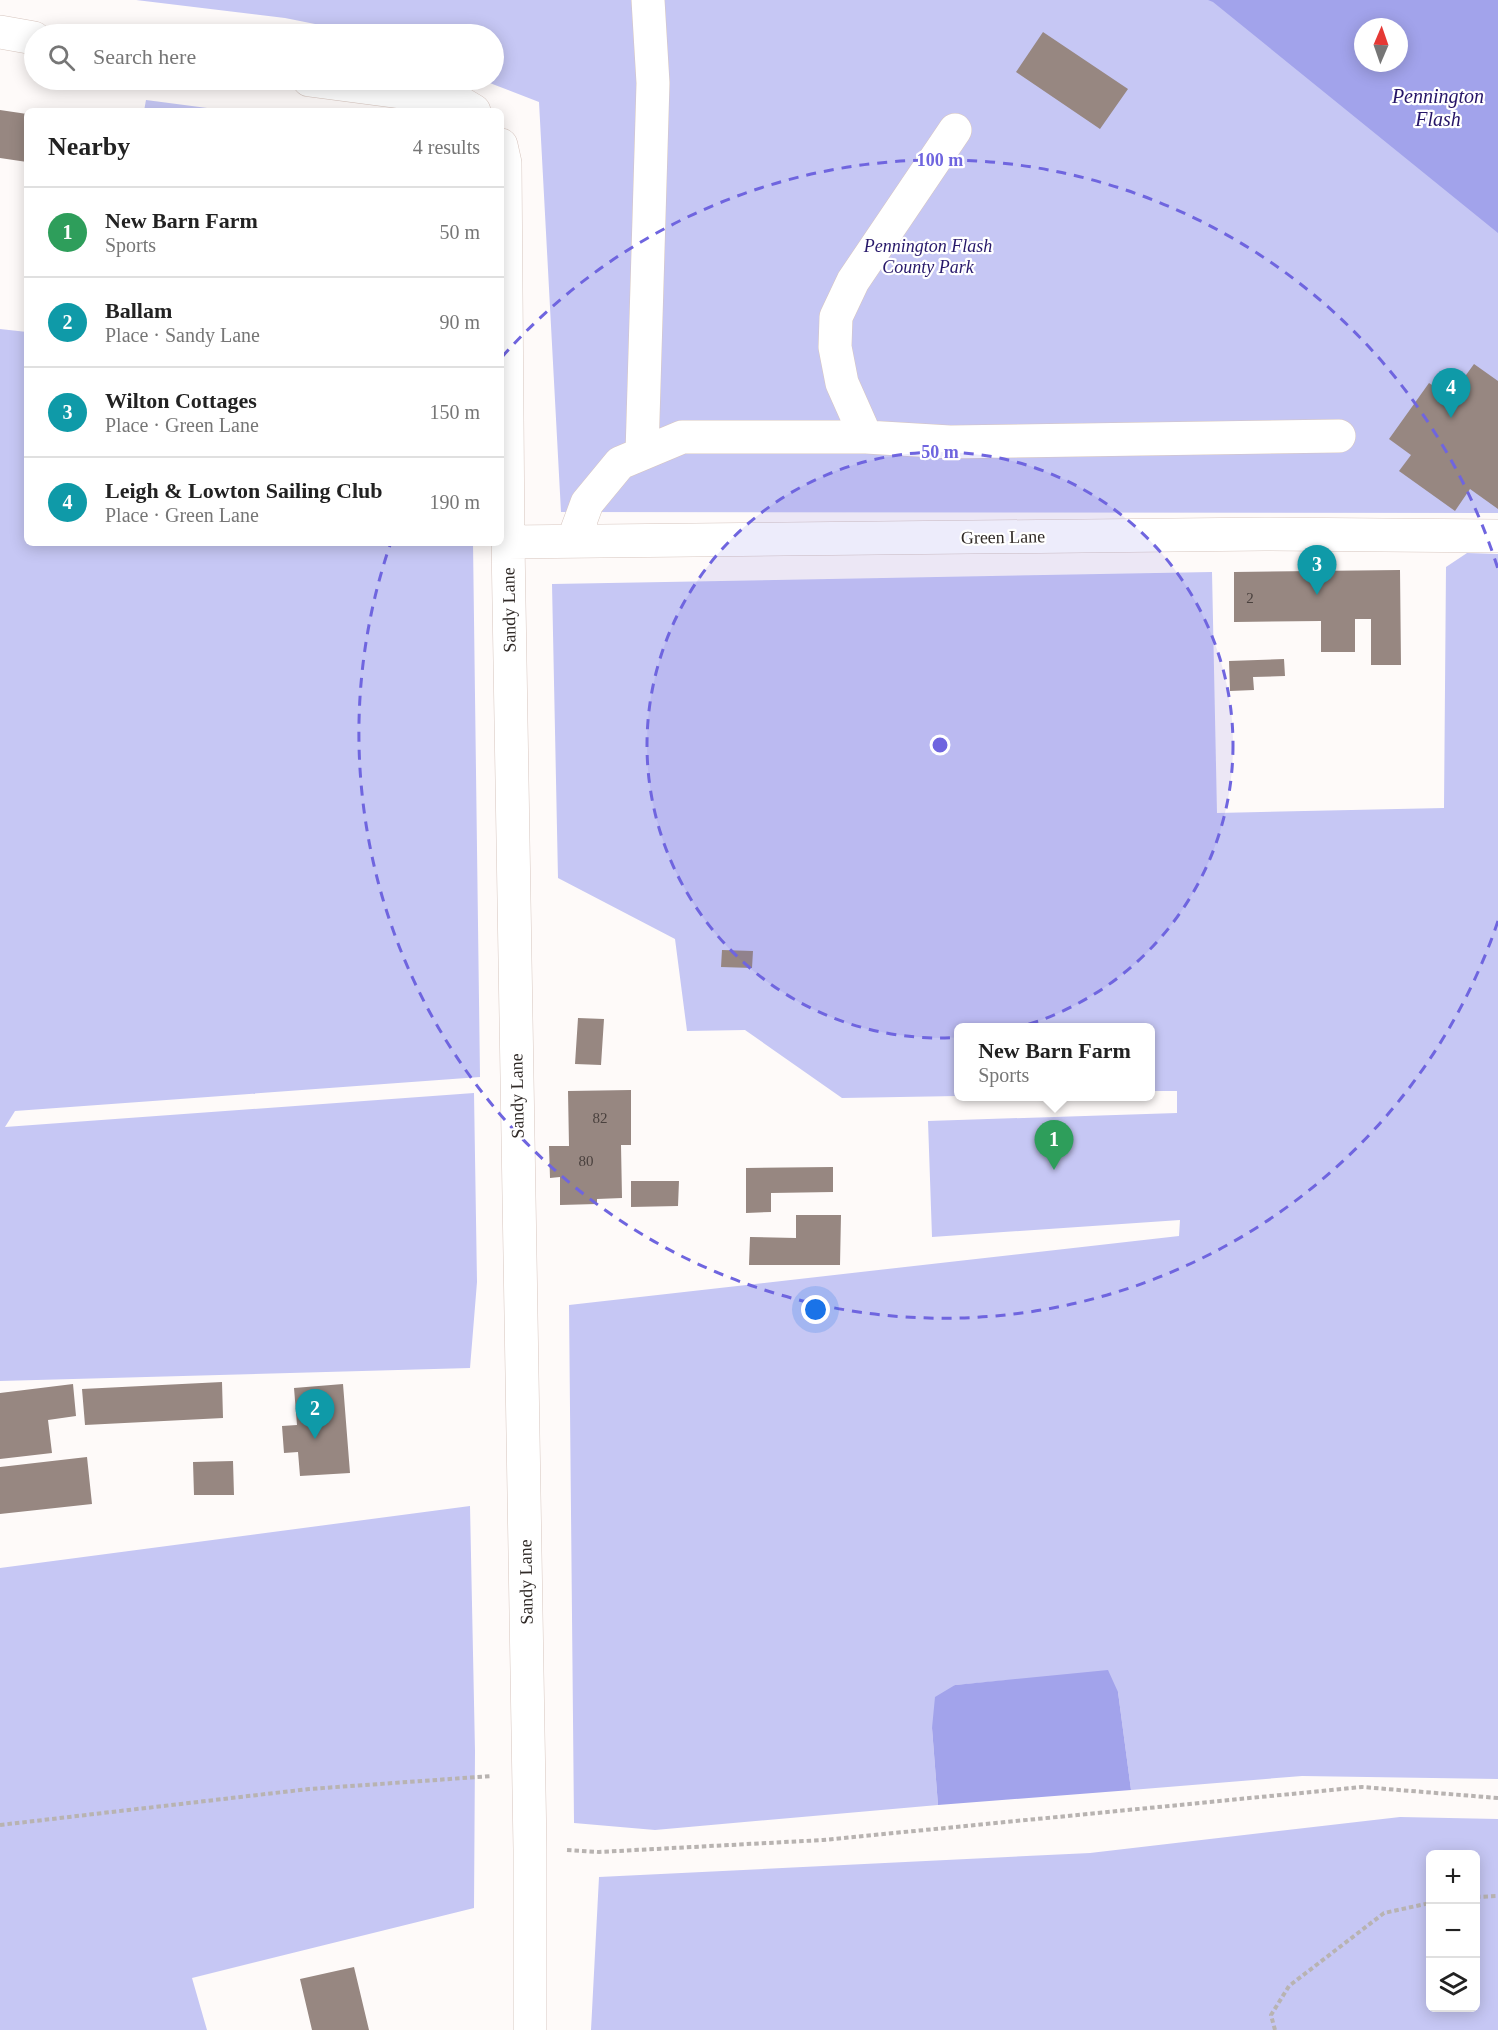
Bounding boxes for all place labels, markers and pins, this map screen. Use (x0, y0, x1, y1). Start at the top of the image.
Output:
pin: 4 (1432, 368, 1470, 418)
pin: 3 (1298, 546, 1336, 595)
centre of rings (930, 735, 950, 755)
pin: 1 (1034, 1120, 1074, 1170)
pin: 2 (296, 1390, 334, 1439)

